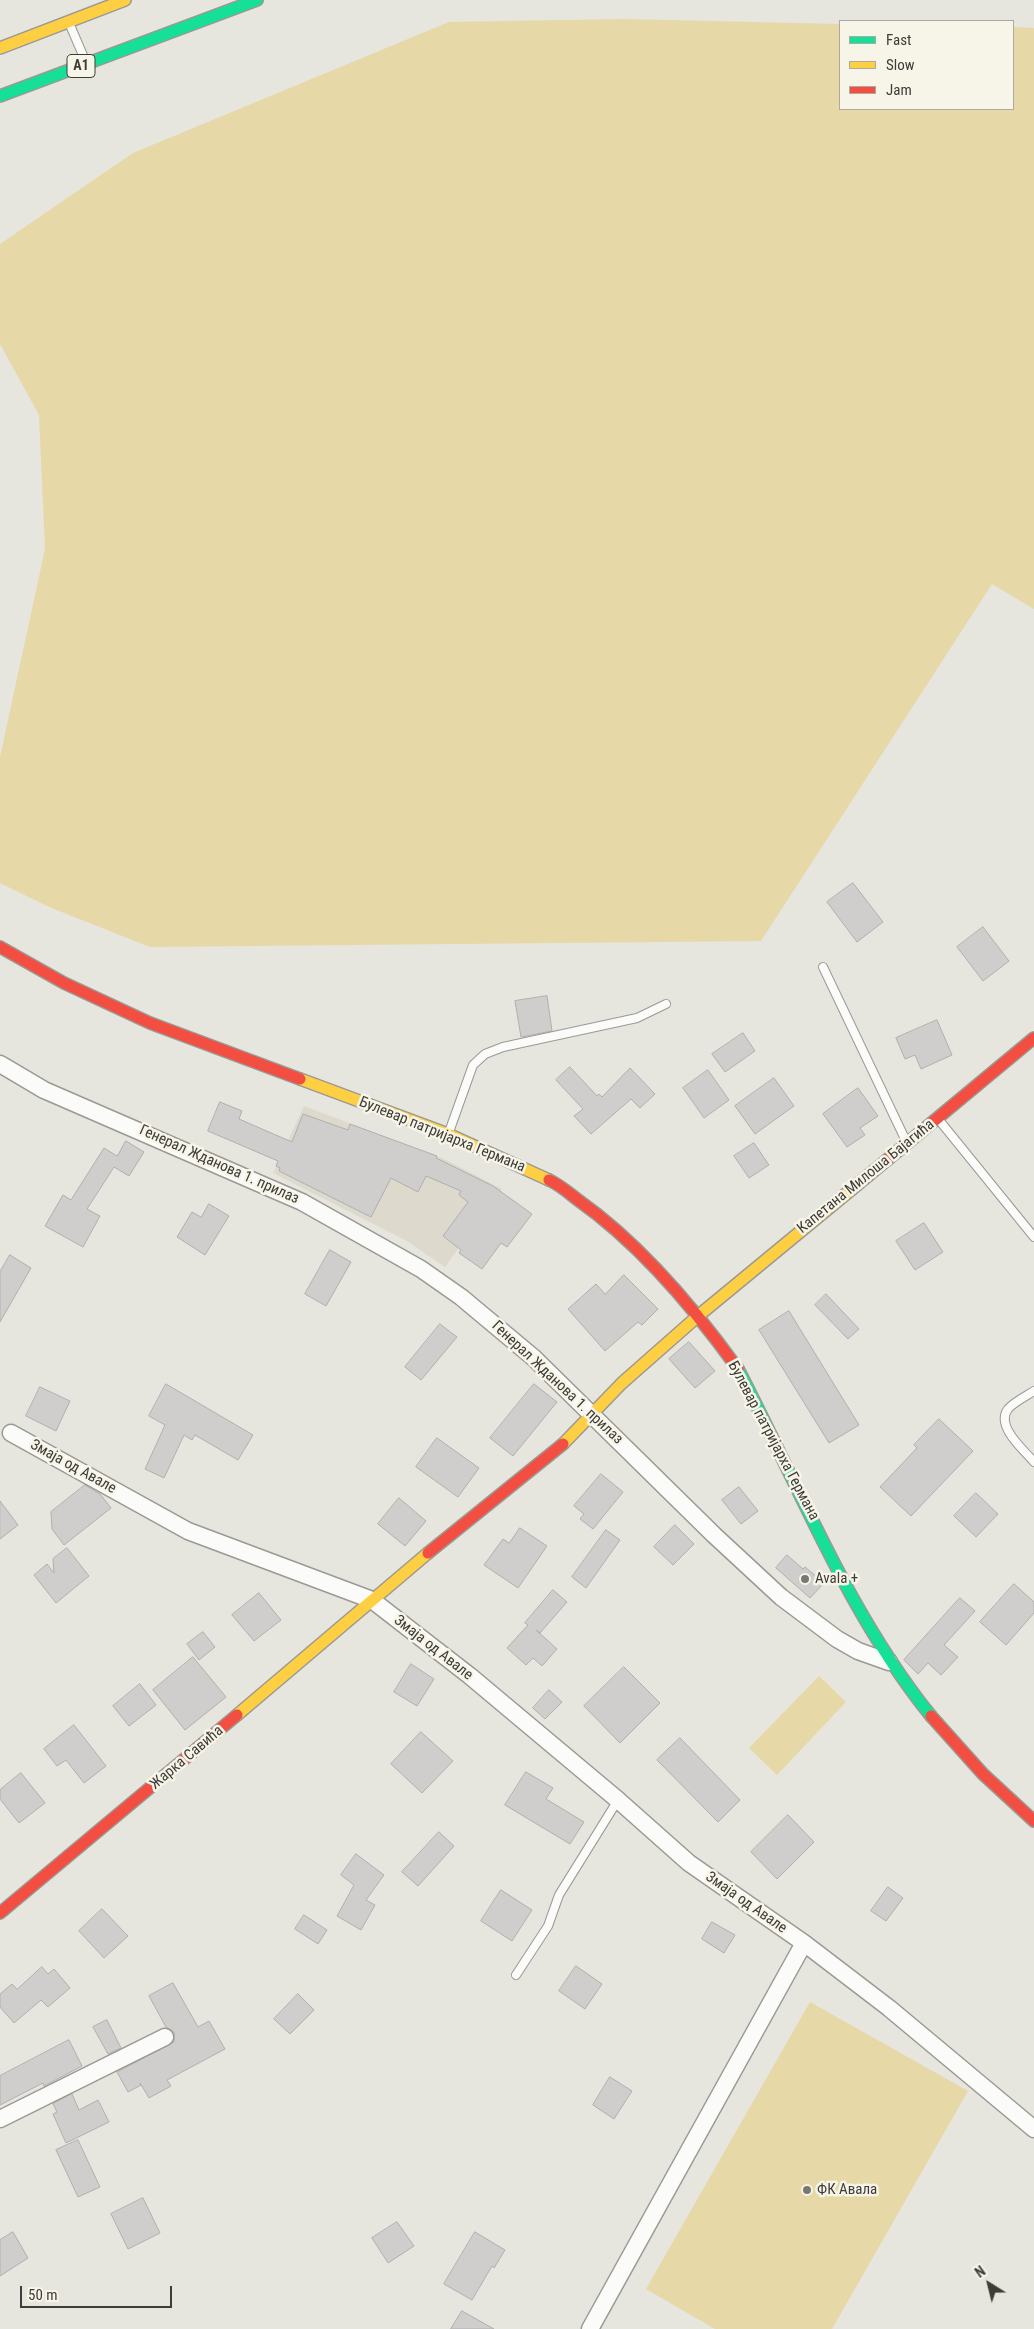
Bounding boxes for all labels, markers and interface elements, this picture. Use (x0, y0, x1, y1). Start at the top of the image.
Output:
legend (839, 20, 1014, 110)
text: Fast (886, 31, 911, 49)
road number: A1 (67, 54, 95, 78)
text: Slow (886, 56, 915, 74)
text: Jam (886, 81, 912, 99)
street label: Булевар патријарха Германа (356, 1093, 528, 1177)
street label: Капетана Милоша Бајагића (794, 1116, 938, 1238)
street label: Генерал Жданова 1. прилаз (136, 1122, 302, 1208)
street label: Генерал Жданова 1. прилаз (488, 1318, 626, 1448)
street label: Булевар патријарха Германа (723, 1358, 823, 1524)
street label: Змаја од Авале (27, 1436, 119, 1498)
place label: Avala + (815, 1570, 858, 1588)
marker: Avala + (799, 1573, 811, 1585)
street label: Змаја од Авале (390, 1612, 476, 1684)
street label: Жарка Савића (147, 1722, 227, 1794)
street label: Змаја од Авале (702, 1868, 790, 1938)
place label: ФК Авала (817, 2181, 877, 2199)
marker: ФК Авала (801, 2184, 813, 2196)
north arrow (964, 2259, 1014, 2309)
text: N (972, 2263, 988, 2281)
scale bar (22, 2276, 175, 2308)
text: 50 m (28, 2286, 58, 2304)

